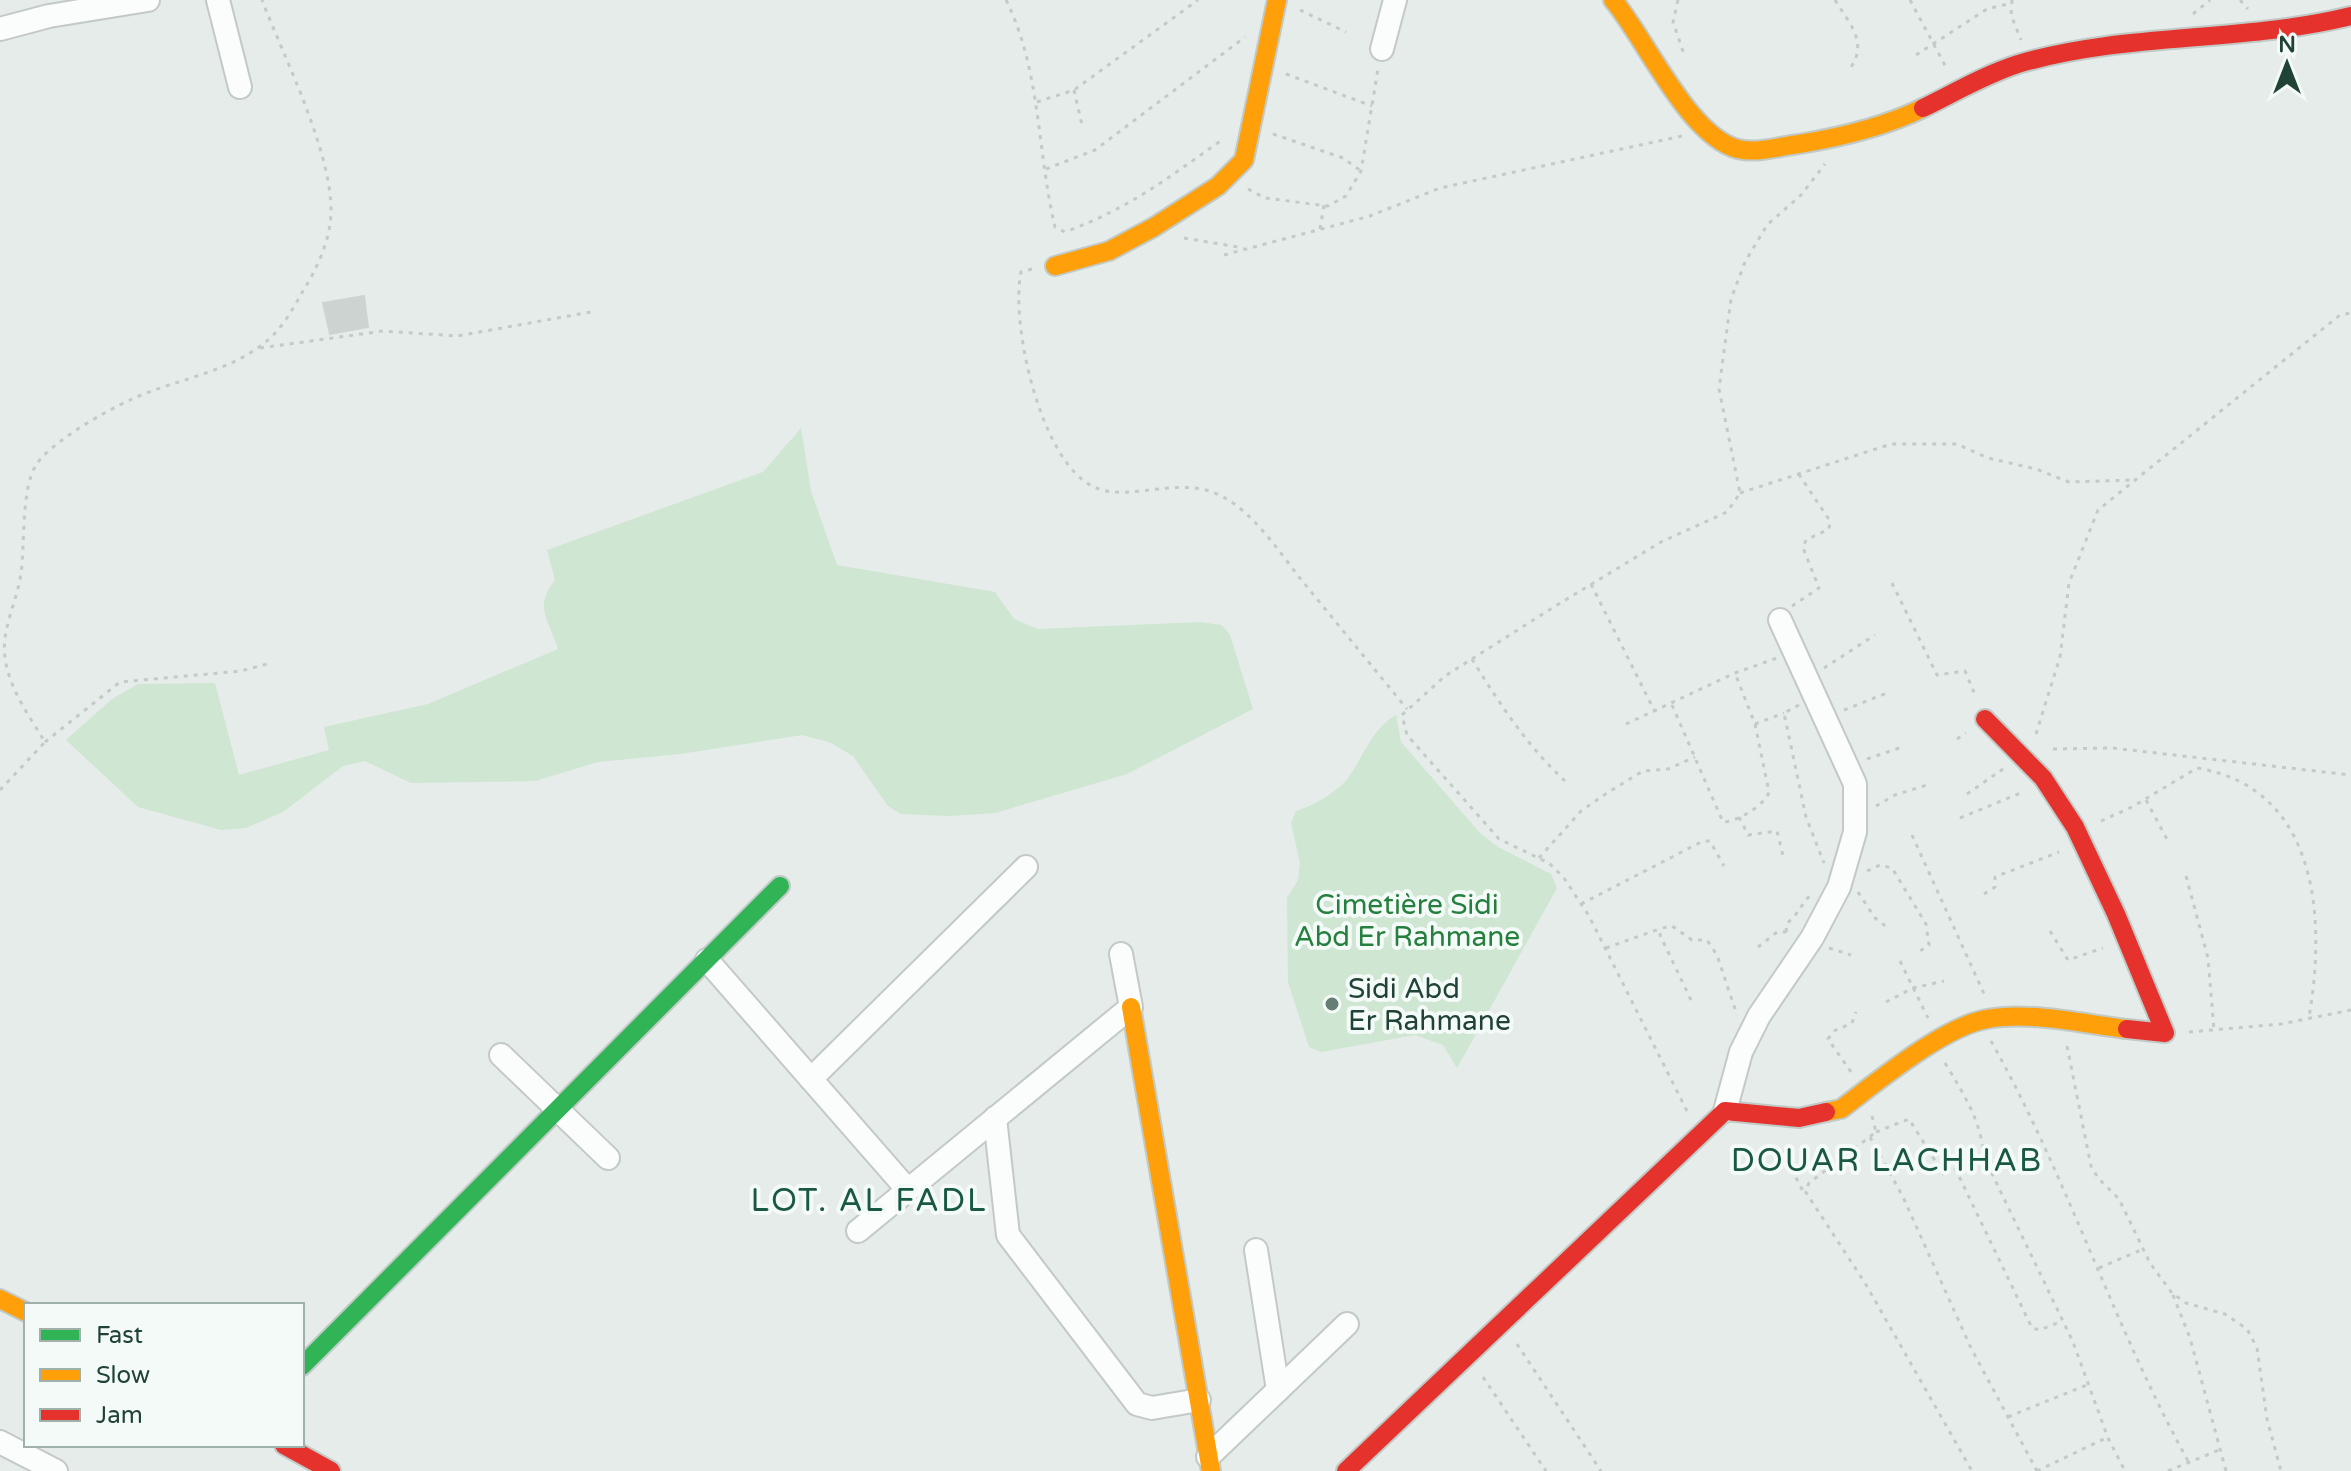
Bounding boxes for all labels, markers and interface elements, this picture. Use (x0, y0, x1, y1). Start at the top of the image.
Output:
north arrow (2247, 24, 2327, 104)
text: N (2278, 32, 2296, 58)
park label: Cimetière Sidi Abd Er Rahmane (1294, 888, 1520, 954)
place label: Sidi Abd Er Rahmane (1348, 972, 1511, 1038)
marker: Sidi Abd Er Rahmane (1323, 995, 1341, 1013)
district label: DOUAR LACHHAB (1731, 1142, 2043, 1180)
district label: LOT. AL FADL (751, 1182, 987, 1220)
legend (24, 1303, 304, 1447)
text: Fast (96, 1321, 143, 1350)
text: Slow (96, 1361, 150, 1390)
text: Jam (96, 1401, 143, 1430)

